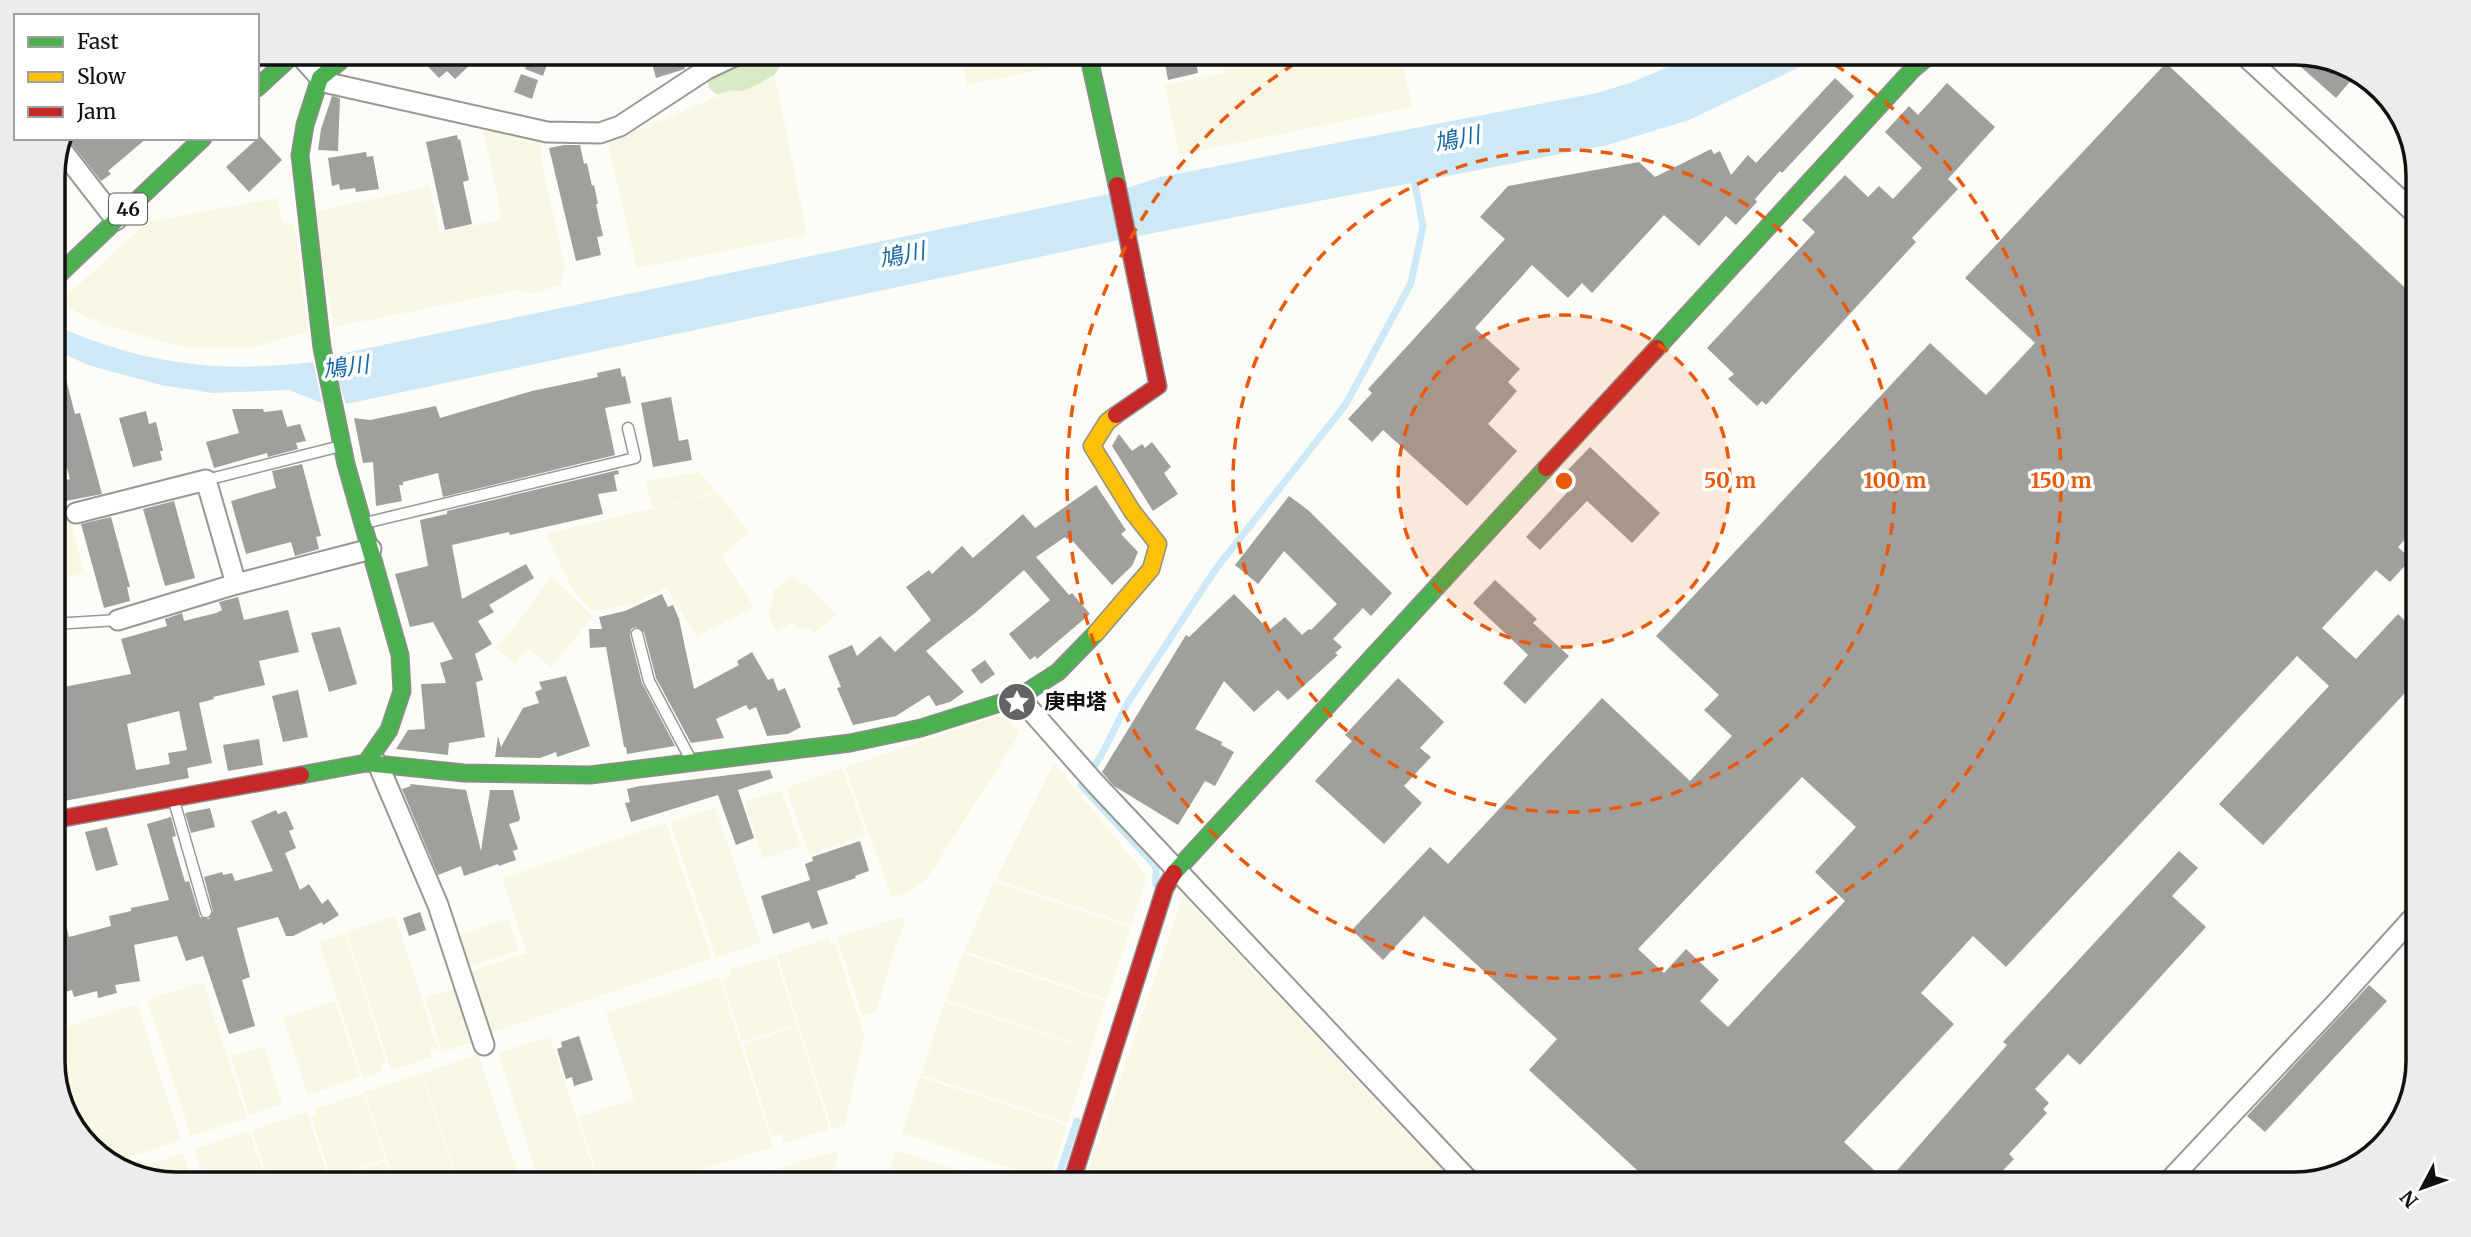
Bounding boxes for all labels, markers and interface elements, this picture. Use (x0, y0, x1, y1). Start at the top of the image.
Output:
legend (14, 14, 259, 140)
text: Fast (77, 28, 119, 55)
text: Slow (77, 63, 126, 90)
text: Jam (76, 98, 116, 125)
water label: 鳩川 (1431, 119, 1485, 157)
road number: 46 (109, 194, 147, 224)
water label: 鳩川 (876, 235, 930, 273)
water label: 鳩川 (321, 349, 374, 384)
text: 50 m (1704, 467, 1756, 494)
text: 100 m (1864, 467, 1926, 494)
text: 150 m (2030, 467, 2092, 494)
centre of rings (1552, 469, 1576, 493)
place icon: 庚申塔 (996, 681, 1038, 723)
place label: 庚申塔 (1044, 688, 1107, 715)
north arrow (2387, 1153, 2457, 1223)
text: N (2395, 1186, 2423, 1213)

